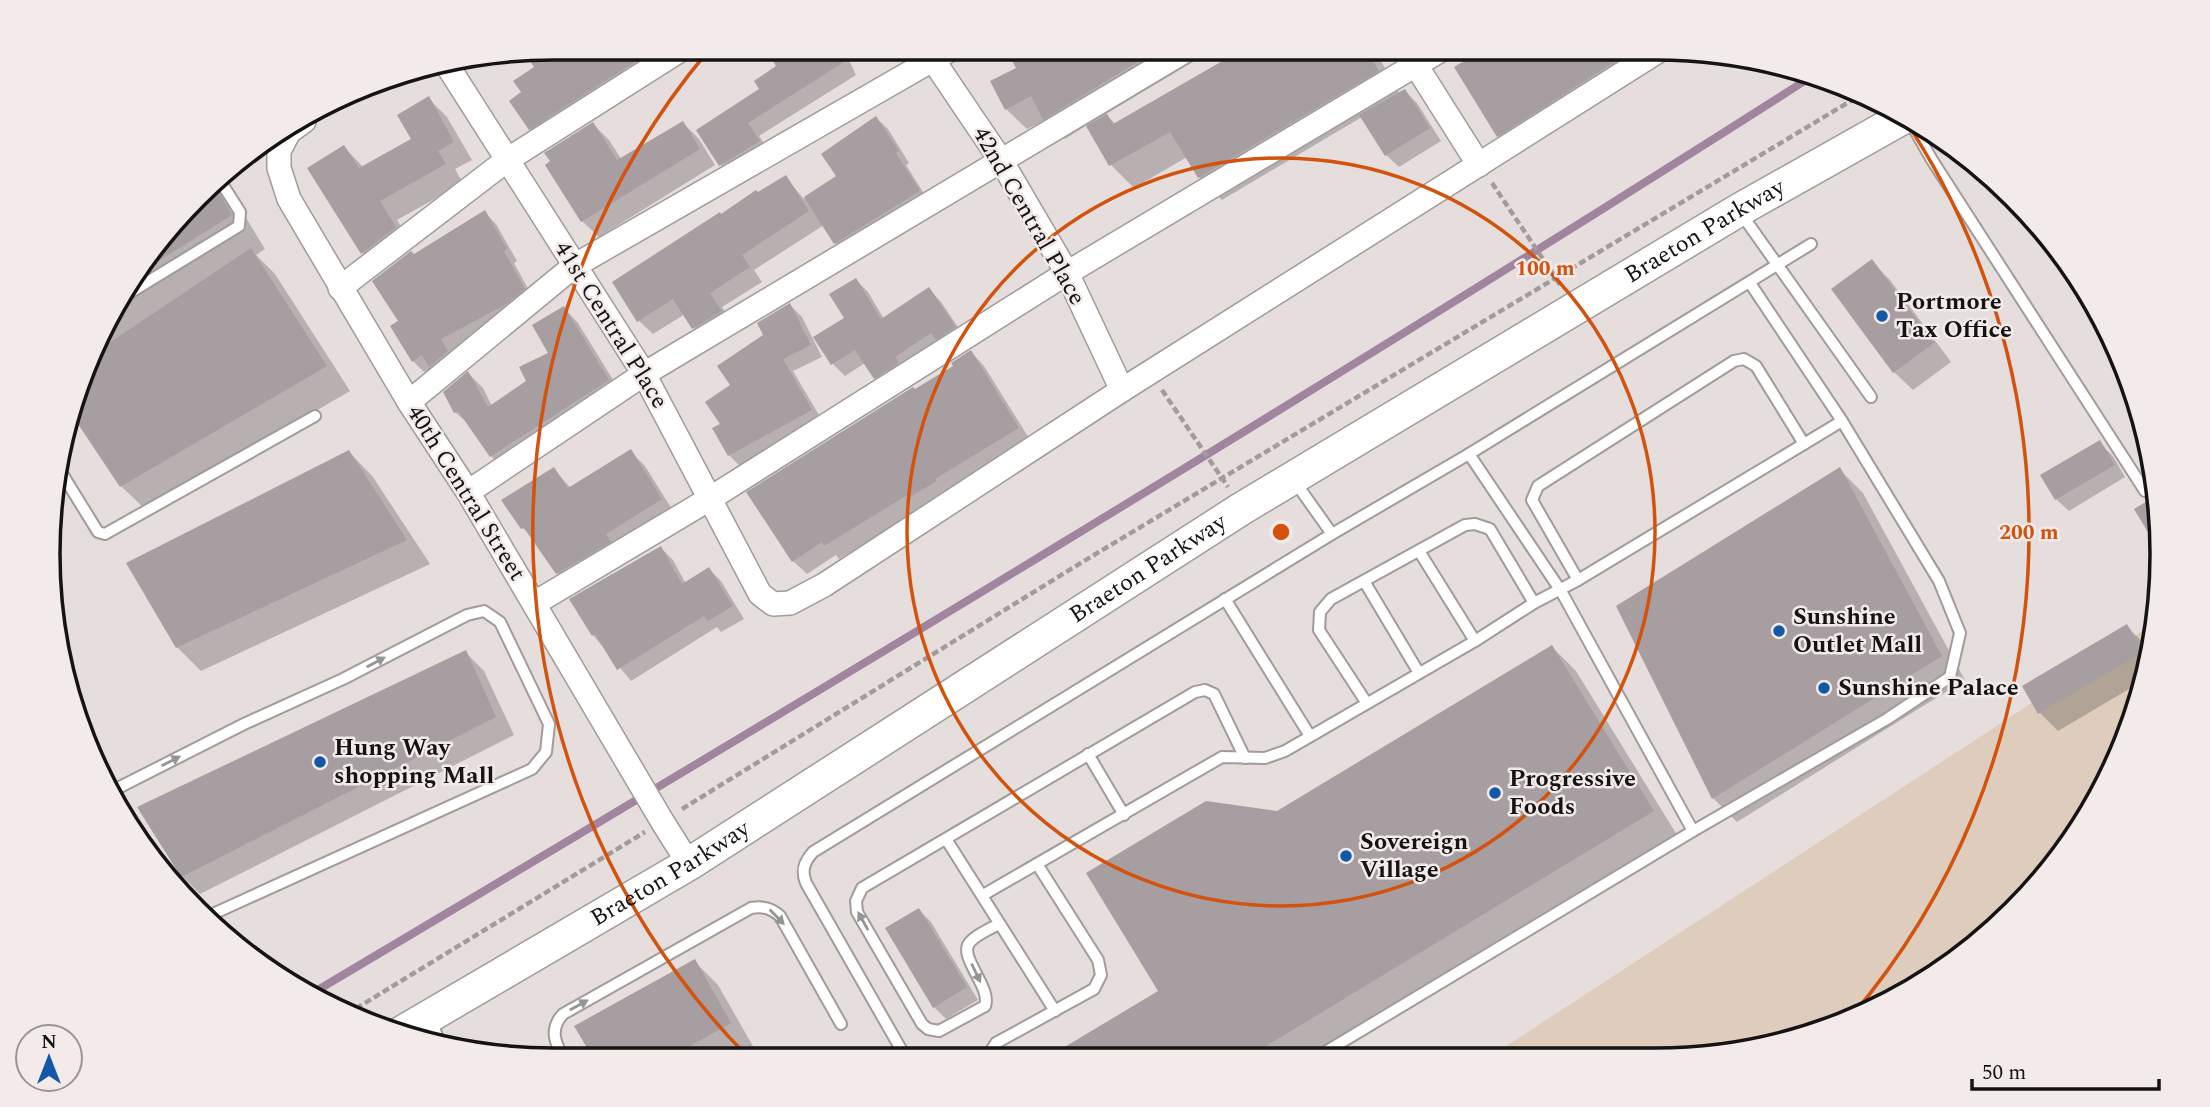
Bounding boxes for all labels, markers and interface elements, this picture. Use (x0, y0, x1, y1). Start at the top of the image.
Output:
street label: 42nd Central Place (963, 120, 1095, 312)
street label: Braeton Parkway (1618, 169, 1793, 293)
street label: 41st Central Place (545, 234, 677, 416)
text: 100 m (1515, 253, 1575, 285)
place label: Portmore Tax Office (1896, 284, 2012, 348)
marker: Portmore Tax Office (1874, 308, 1890, 324)
street label: 40th Central Street (397, 398, 535, 588)
street label: Braeton Parkway (1062, 504, 1235, 633)
text: 200 m (1999, 517, 2059, 549)
centre of rings (1269, 520, 1293, 544)
place label: Sunshine Outlet Mall (1793, 599, 1922, 663)
marker: Sunshine Outlet Mall (1771, 623, 1787, 639)
one-way arrow (366, 656, 385, 668)
place label: Sunshine Palace (1838, 670, 2019, 706)
marker: Sunshine Palace (1816, 680, 1832, 696)
place label: Hung Way shopping Mall (334, 730, 494, 794)
marker: Hung Way shopping Mall (312, 754, 328, 770)
one-way arrow (161, 755, 181, 767)
place label: Progressive Foods (1509, 761, 1636, 825)
marker: Progressive Foods (1487, 785, 1503, 801)
street label: Braeton Parkway (584, 811, 758, 936)
place label: Sovereign Village (1360, 824, 1469, 888)
marker: Sovereign Village (1338, 848, 1354, 864)
one-way arrow (769, 909, 785, 926)
one-way arrow (857, 911, 869, 930)
one-way arrow (971, 962, 982, 983)
one-way arrow (570, 999, 589, 1011)
north arrow (14, 1023, 84, 1093)
text: N (41, 1028, 57, 1057)
scale bar (1972, 1048, 2159, 1092)
text: 50 m (1982, 1057, 2026, 1089)

